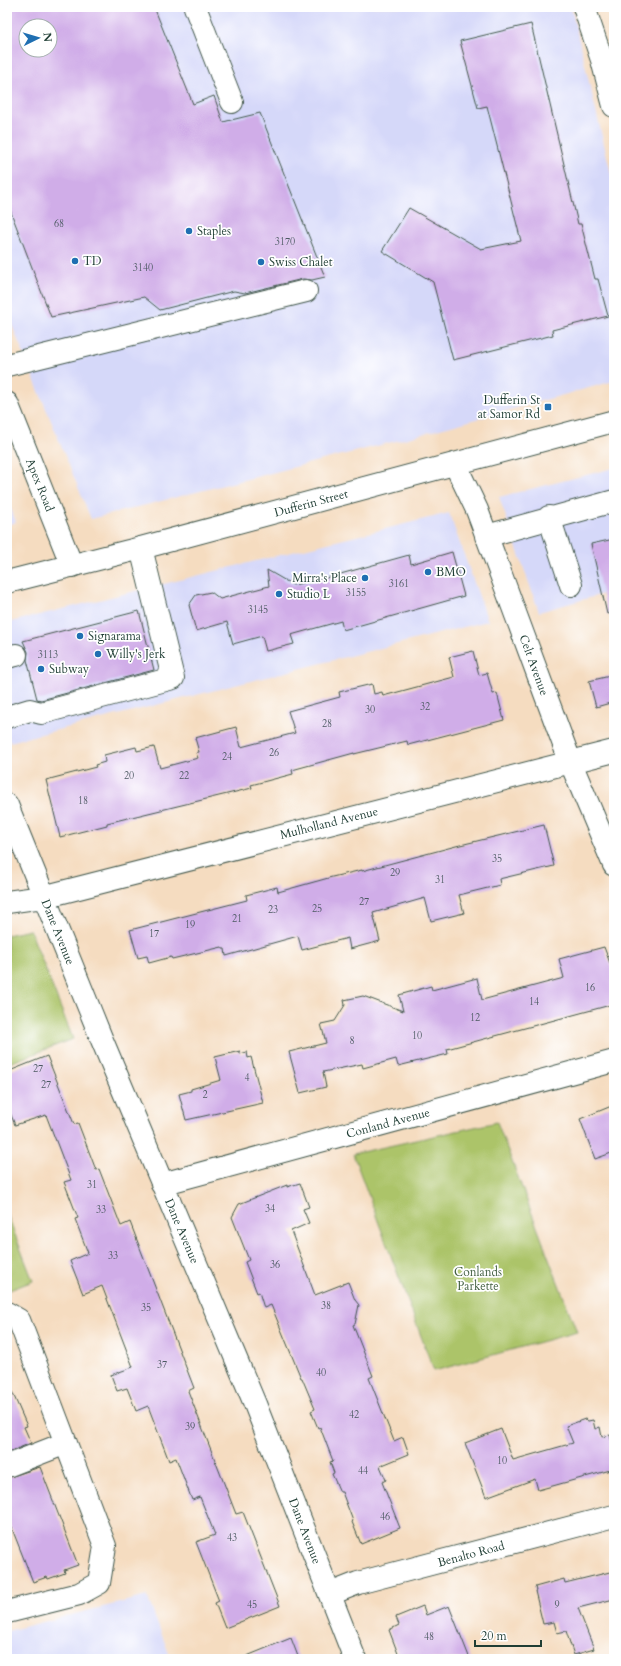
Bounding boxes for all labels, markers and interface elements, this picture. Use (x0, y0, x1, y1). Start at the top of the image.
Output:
north arrow (18, 18, 58, 58)
text: N (40, 32, 55, 43)
house number: 68 (54, 217, 64, 231)
place label: Staples (197, 223, 231, 239)
marker: Staples (184, 226, 194, 236)
house number: 3170 (275, 235, 295, 249)
place label: TD (83, 253, 102, 269)
place label: Swiss Chalet (269, 254, 333, 270)
marker: TD (70, 256, 80, 266)
marker: Swiss Chalet (256, 257, 266, 267)
house number: 3140 (133, 261, 153, 275)
place label: Dufferin St at Samor Rd (478, 392, 541, 422)
marker: Dufferin St at Samor Rd (543, 402, 553, 412)
street label: Apex Road (22, 456, 58, 514)
street label: Dufferin Street (272, 485, 350, 521)
place label: BMO (436, 564, 466, 580)
marker: BMO (423, 567, 433, 577)
place label: Mirra's Place (292, 570, 357, 586)
marker: Mirra's Place (360, 573, 370, 583)
house number: 3161 (389, 577, 409, 591)
place label: Studio L (287, 586, 331, 602)
house number: 3155 (346, 586, 366, 600)
marker: Studio L (274, 589, 284, 599)
house number: 3145 (248, 603, 268, 617)
place label: Signarama (88, 628, 142, 644)
marker: Signarama (75, 631, 85, 641)
street label: Celt Avenue (516, 632, 552, 698)
place label: Willy's Jerk (105, 646, 166, 662)
house number: 3113 (38, 648, 58, 662)
marker: Willy's Jerk (93, 649, 103, 659)
place label: Subway (49, 661, 90, 677)
marker: Subway (36, 664, 46, 674)
house number: 32 (420, 700, 430, 714)
house number: 30 (365, 703, 375, 717)
house number: 28 (322, 717, 332, 731)
house number: 26 (269, 746, 279, 760)
house number: 24 (222, 750, 232, 764)
house number: 20 (124, 769, 134, 783)
house number: 22 (179, 769, 189, 783)
house number: 18 (78, 794, 88, 808)
street label: Mulholland Avenue (278, 803, 380, 843)
house number: 35 (492, 852, 502, 866)
house number: 29 (390, 866, 400, 880)
house number: 31 (435, 873, 445, 887)
house number: 27 (359, 895, 369, 909)
street label: Dane Avenue (38, 897, 78, 967)
house number: 25 (312, 902, 322, 916)
house number: 23 (268, 903, 278, 917)
house number: 21 (232, 912, 242, 926)
house number: 19 (185, 918, 195, 932)
house number: 17 (149, 927, 159, 941)
house number: 16 (585, 981, 595, 995)
house number: 14 (529, 995, 539, 1009)
house number: 12 (470, 1011, 480, 1025)
house number: 10 (412, 1029, 422, 1043)
house number: 8 (349, 1034, 355, 1048)
house number: 27 (33, 1062, 43, 1076)
house number: 4 (244, 1071, 250, 1085)
house number: 27 (41, 1078, 51, 1092)
house number: 2 (202, 1088, 208, 1102)
street label: Conland Avenue (344, 1104, 432, 1142)
house number: 31 (87, 1178, 97, 1192)
street label: Dane Avenue (161, 1196, 203, 1266)
house number: 34 (265, 1202, 275, 1216)
house number: 33 (96, 1203, 106, 1217)
house number: 33 (108, 1249, 118, 1263)
house number: 36 (270, 1258, 280, 1272)
park label: Conlands Parkette (454, 1264, 502, 1294)
house number: 38 (321, 1299, 331, 1313)
house number: 35 (141, 1301, 151, 1315)
house number: 37 (157, 1358, 167, 1372)
house number: 40 (316, 1366, 326, 1380)
house number: 42 (349, 1408, 359, 1422)
house number: 39 (185, 1420, 195, 1434)
house number: 10 (497, 1454, 507, 1468)
house number: 44 (358, 1464, 368, 1478)
street label: Dane Avenue (285, 1496, 325, 1566)
house number: 46 (380, 1510, 390, 1524)
house number: 43 (227, 1531, 237, 1545)
street label: Benalto Road (436, 1537, 507, 1571)
house number: 45 (247, 1598, 257, 1612)
house number: 9 (554, 1598, 560, 1612)
scale bar (475, 1622, 541, 1648)
text: 20 m (481, 1628, 508, 1644)
house number: 48 (424, 1630, 434, 1644)

